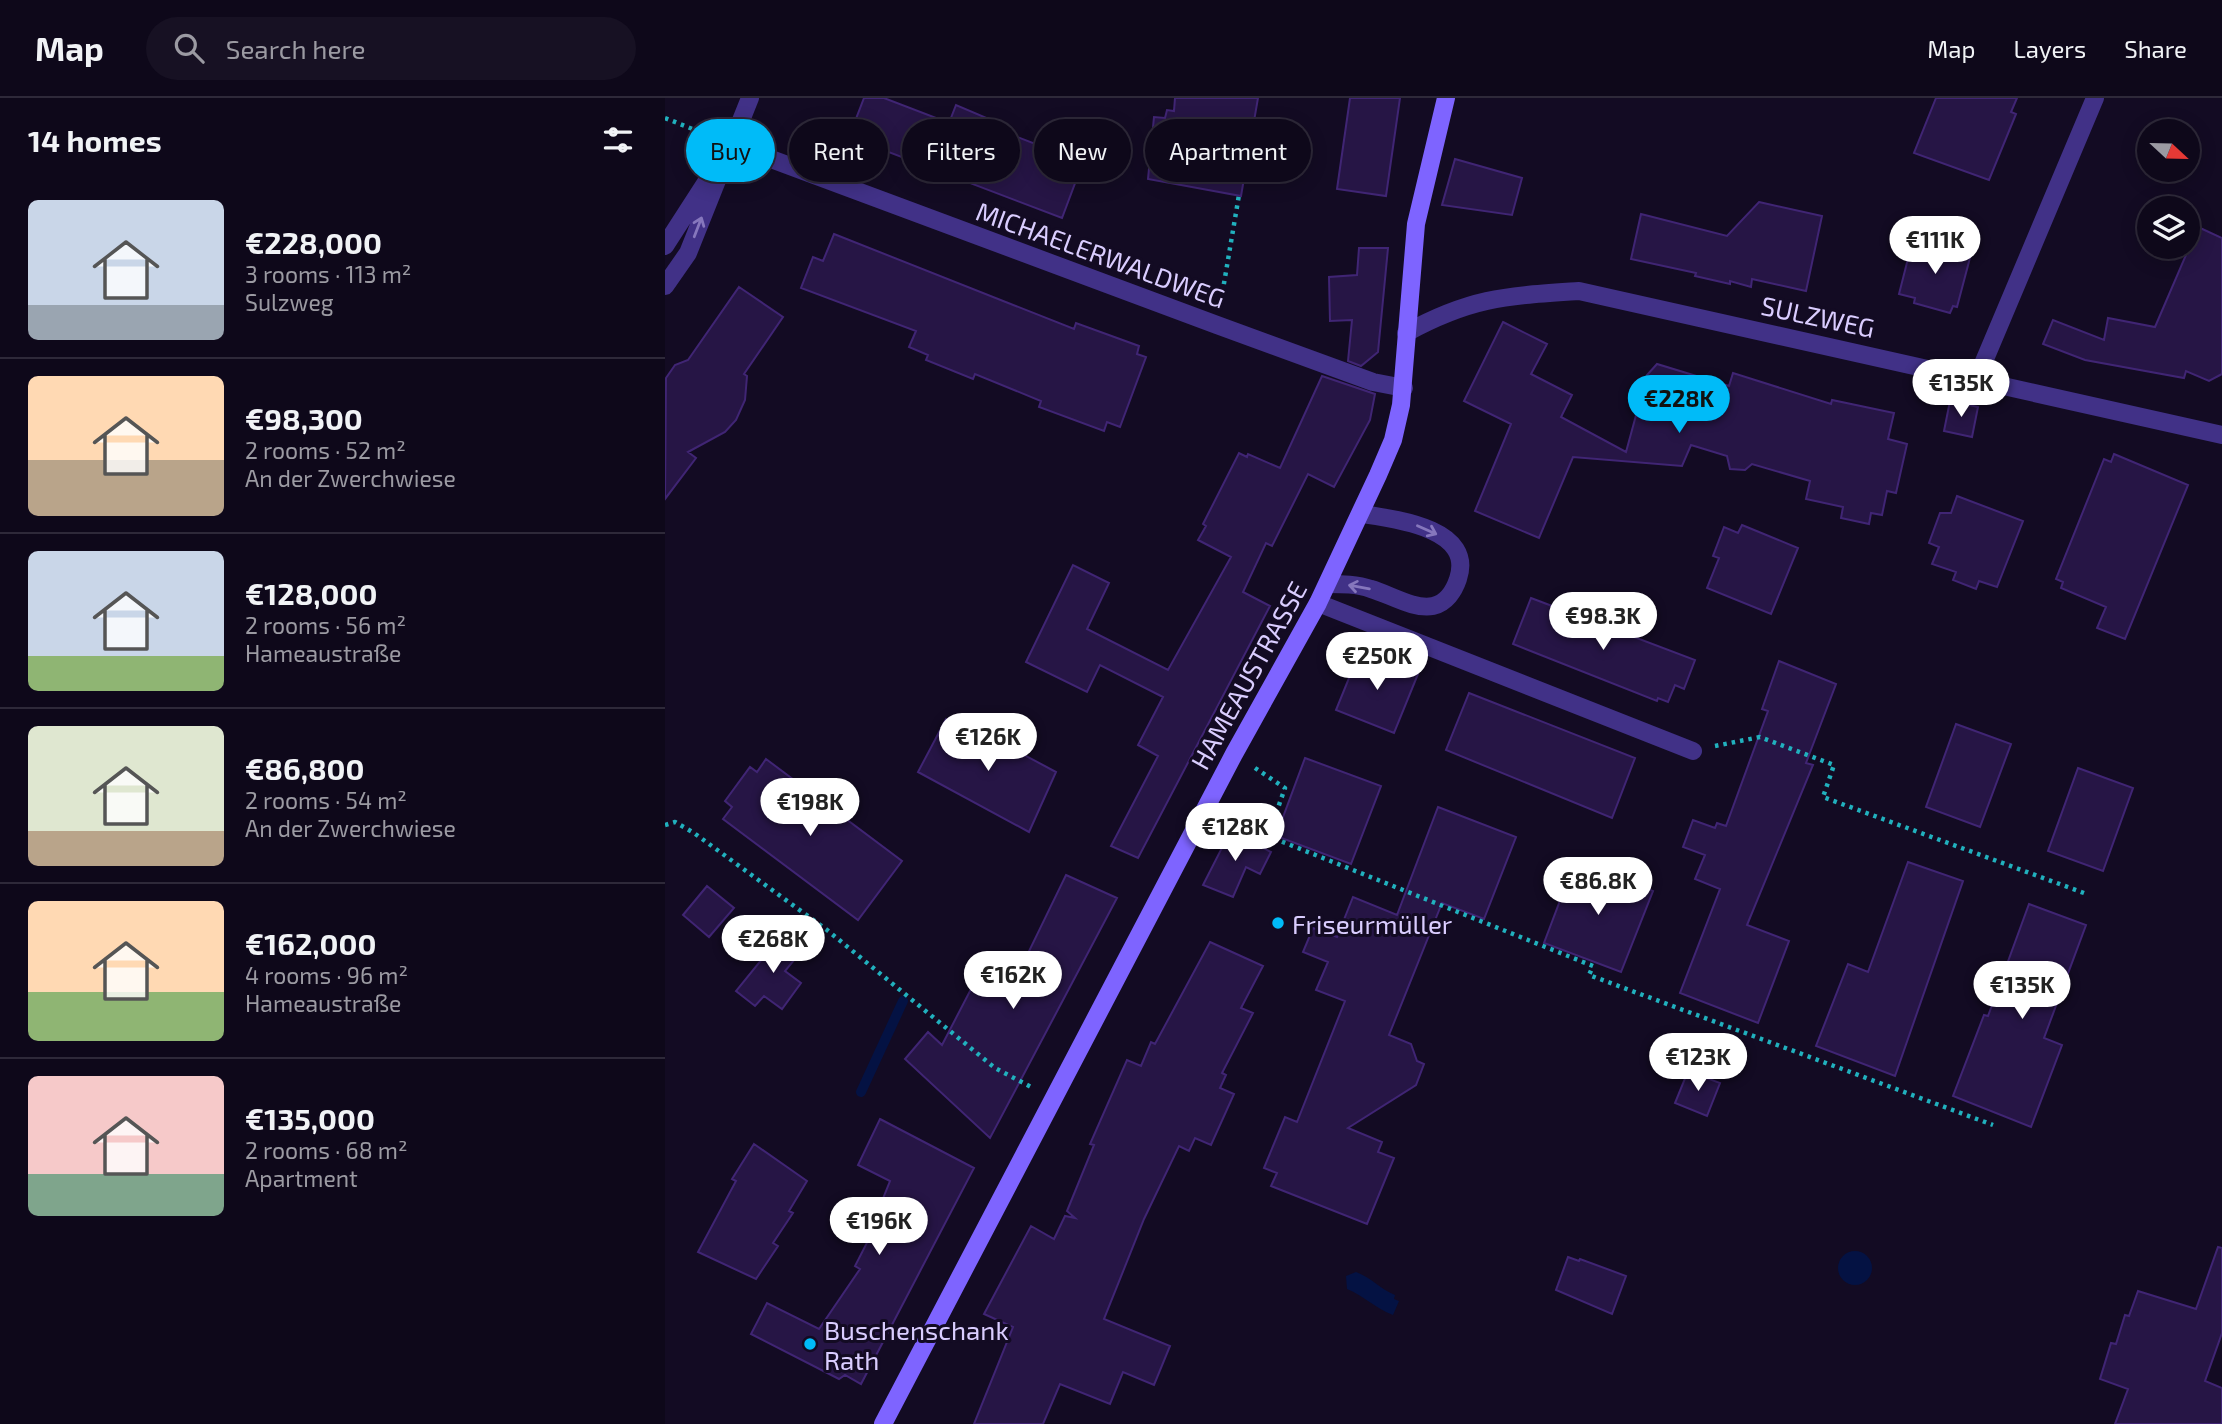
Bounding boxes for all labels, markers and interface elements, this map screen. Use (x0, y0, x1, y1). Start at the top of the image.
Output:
search box (146, 17, 636, 80)
text: Map (35, 28, 104, 68)
icon: search (170, 29, 208, 67)
text: Search here (226, 33, 365, 64)
text: Map (1927, 34, 1975, 63)
text: Layers (2013, 34, 2086, 63)
text: Share (2124, 34, 2187, 63)
chip: Buy (686, 119, 775, 182)
chip: Rent (789, 119, 888, 182)
chip: Filters (902, 119, 1020, 182)
chip: New (1034, 119, 1131, 182)
chip: Apartment (1145, 119, 1311, 182)
north arrow (2137, 119, 2200, 182)
map controls (2137, 119, 2200, 259)
icon: filters (599, 121, 637, 159)
text: 14 homes (28, 122, 162, 158)
street label: MICHAELERWALDWEG (972, 194, 1230, 314)
button: layers (2137, 196, 2200, 259)
pin: €111K (1886, 216, 1984, 276)
one-way arrow (693, 217, 706, 239)
text: €228,000 (245, 224, 382, 260)
text: €111K (1905, 225, 1965, 253)
icon: home (84, 228, 168, 312)
text: 3 rooms · 113 m² (245, 260, 411, 288)
text: Sulzweg (245, 288, 334, 316)
street label: SULZWEG (1758, 289, 1878, 343)
pin: €135K (1912, 360, 2010, 419)
text: €135K (1928, 368, 1994, 396)
pin: €228K (1630, 376, 1728, 435)
text: €228K (1644, 384, 1714, 412)
text: €98,300 (245, 400, 363, 436)
icon: home (84, 404, 168, 488)
text: 2 rooms · 52 m² (245, 436, 406, 464)
text: An der Zwerchwiese (245, 464, 456, 492)
one-way arrow (1416, 524, 1437, 537)
text: €128,000 (245, 575, 377, 611)
street label: HAMEAUSTRASSE (1184, 576, 1312, 774)
icon: home (84, 579, 168, 663)
one-way arrow (1348, 579, 1371, 593)
pin: €98.3K (1546, 592, 1660, 652)
text: €98.3K (1565, 601, 1641, 629)
text: 2 rooms · 56 m² (245, 611, 406, 639)
pin: €250K (1328, 632, 1426, 692)
text: Hameaustraße (245, 639, 401, 667)
text: €250K (1342, 641, 1412, 669)
pin: €126K (939, 714, 1037, 773)
text: €126K (955, 722, 1021, 750)
text: €86,800 (245, 750, 364, 786)
icon: home (84, 754, 168, 838)
pin: €198K (761, 778, 859, 838)
text: 2 rooms · 54 m² (245, 786, 407, 814)
text: €198K (776, 787, 844, 815)
pin: €128K (1186, 804, 1284, 863)
text: €128K (1202, 812, 1268, 840)
text: An der Zwerchwiese (245, 814, 456, 842)
pin: €86.8K (1541, 858, 1655, 917)
text: €86.8K (1559, 866, 1637, 894)
place label: Friseurmüller (1292, 908, 1452, 939)
marker: Friseurmüller (1270, 915, 1286, 931)
pin: €268K (724, 916, 822, 975)
text: €268K (738, 924, 808, 952)
text: €162,000 (245, 925, 376, 961)
icon: home (84, 929, 168, 1013)
pin: €162K (964, 951, 1062, 1011)
text: €162K (980, 960, 1046, 988)
text: 4 rooms · 96 m² (245, 961, 408, 989)
pin: €135K (1973, 962, 2071, 1021)
text: €135K (1989, 970, 2055, 998)
text: Hameaustraße (245, 989, 401, 1017)
pin: €123K (1649, 1034, 1747, 1093)
text: €123K (1665, 1042, 1731, 1070)
text: €135,000 (245, 1100, 375, 1136)
icon: home (84, 1104, 168, 1188)
text: 2 rooms · 68 m² (245, 1136, 408, 1164)
text: Apartment (245, 1164, 358, 1192)
pin: €196K (830, 1198, 928, 1257)
text: €196K (846, 1206, 912, 1234)
place label: Buschenschank Rath (824, 1314, 1009, 1375)
marker: Buschenschank Rath (802, 1336, 818, 1352)

